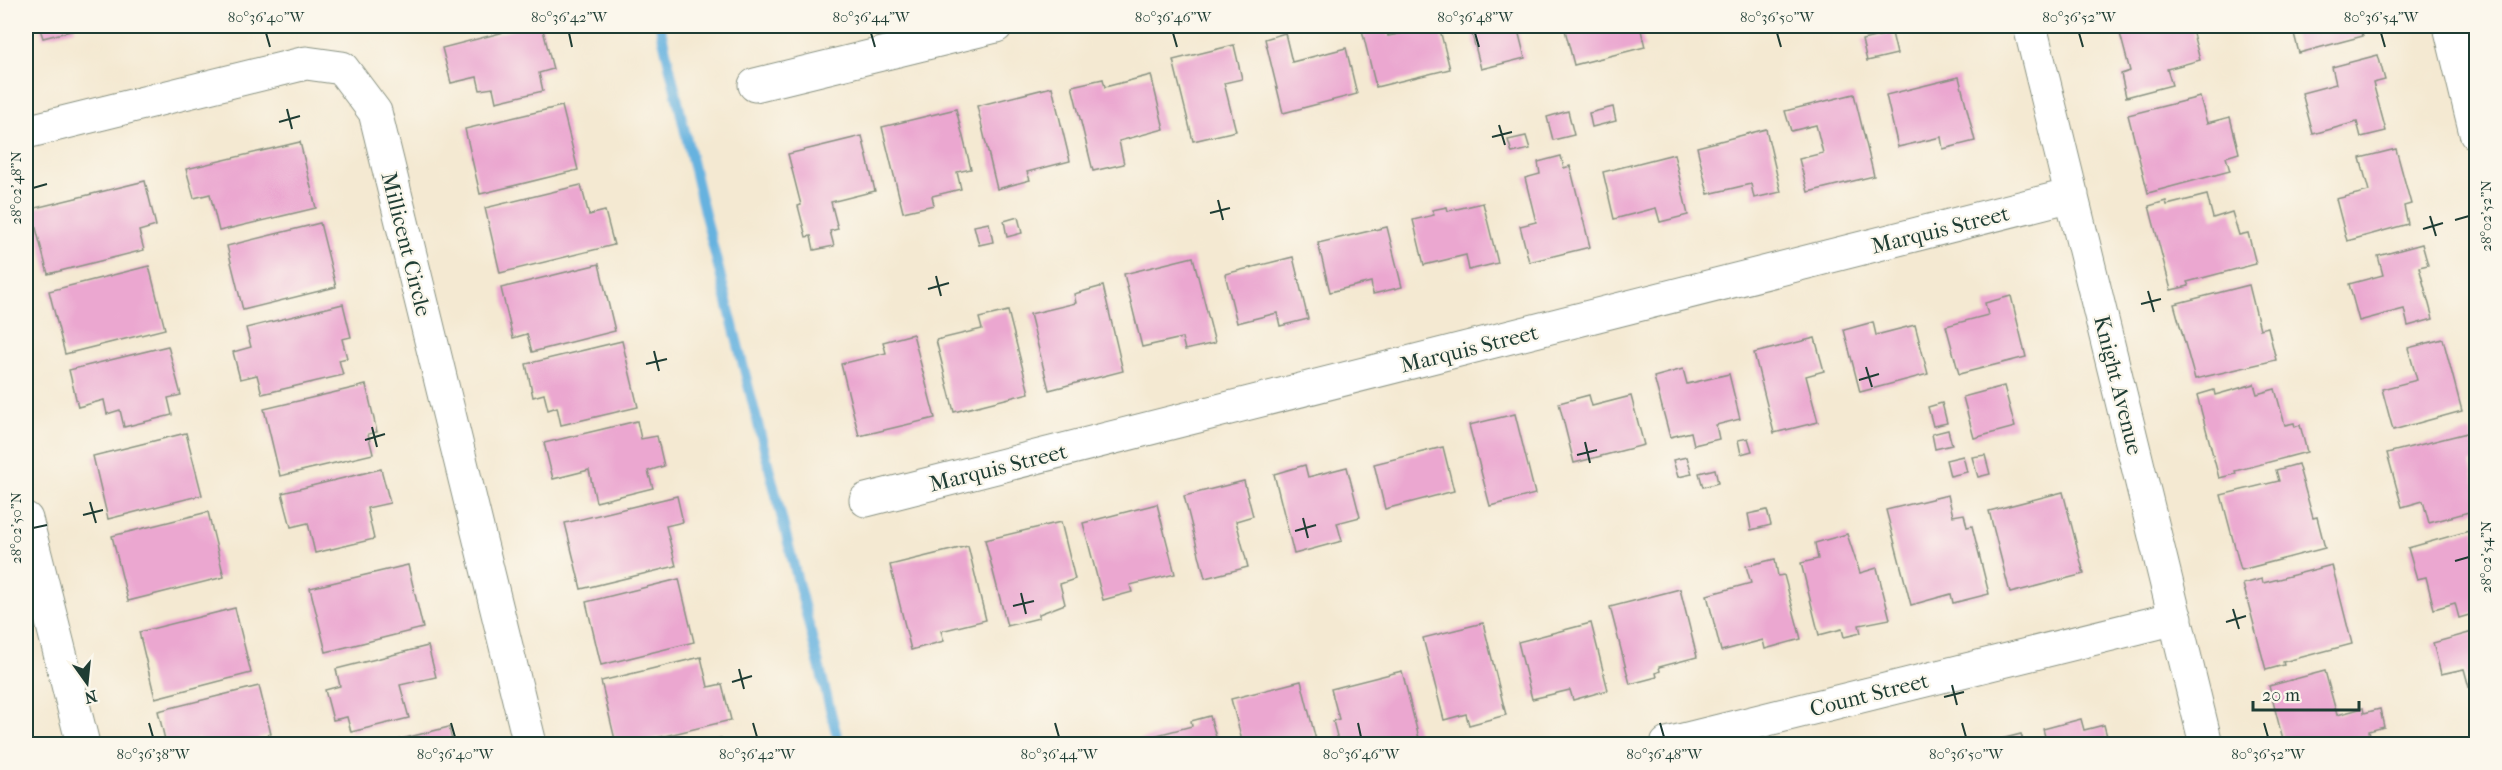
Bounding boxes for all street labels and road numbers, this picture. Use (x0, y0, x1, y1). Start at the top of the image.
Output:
street label: Millicent Circle (376, 169, 437, 319)
street label: Marquis Street (1869, 200, 2012, 260)
street label: Knight Avenue (2088, 313, 2148, 458)
street label: Marquis Street (1398, 319, 1541, 379)
street label: Marquis Street (927, 438, 1070, 498)
street label: Count Street (1807, 668, 1931, 722)

